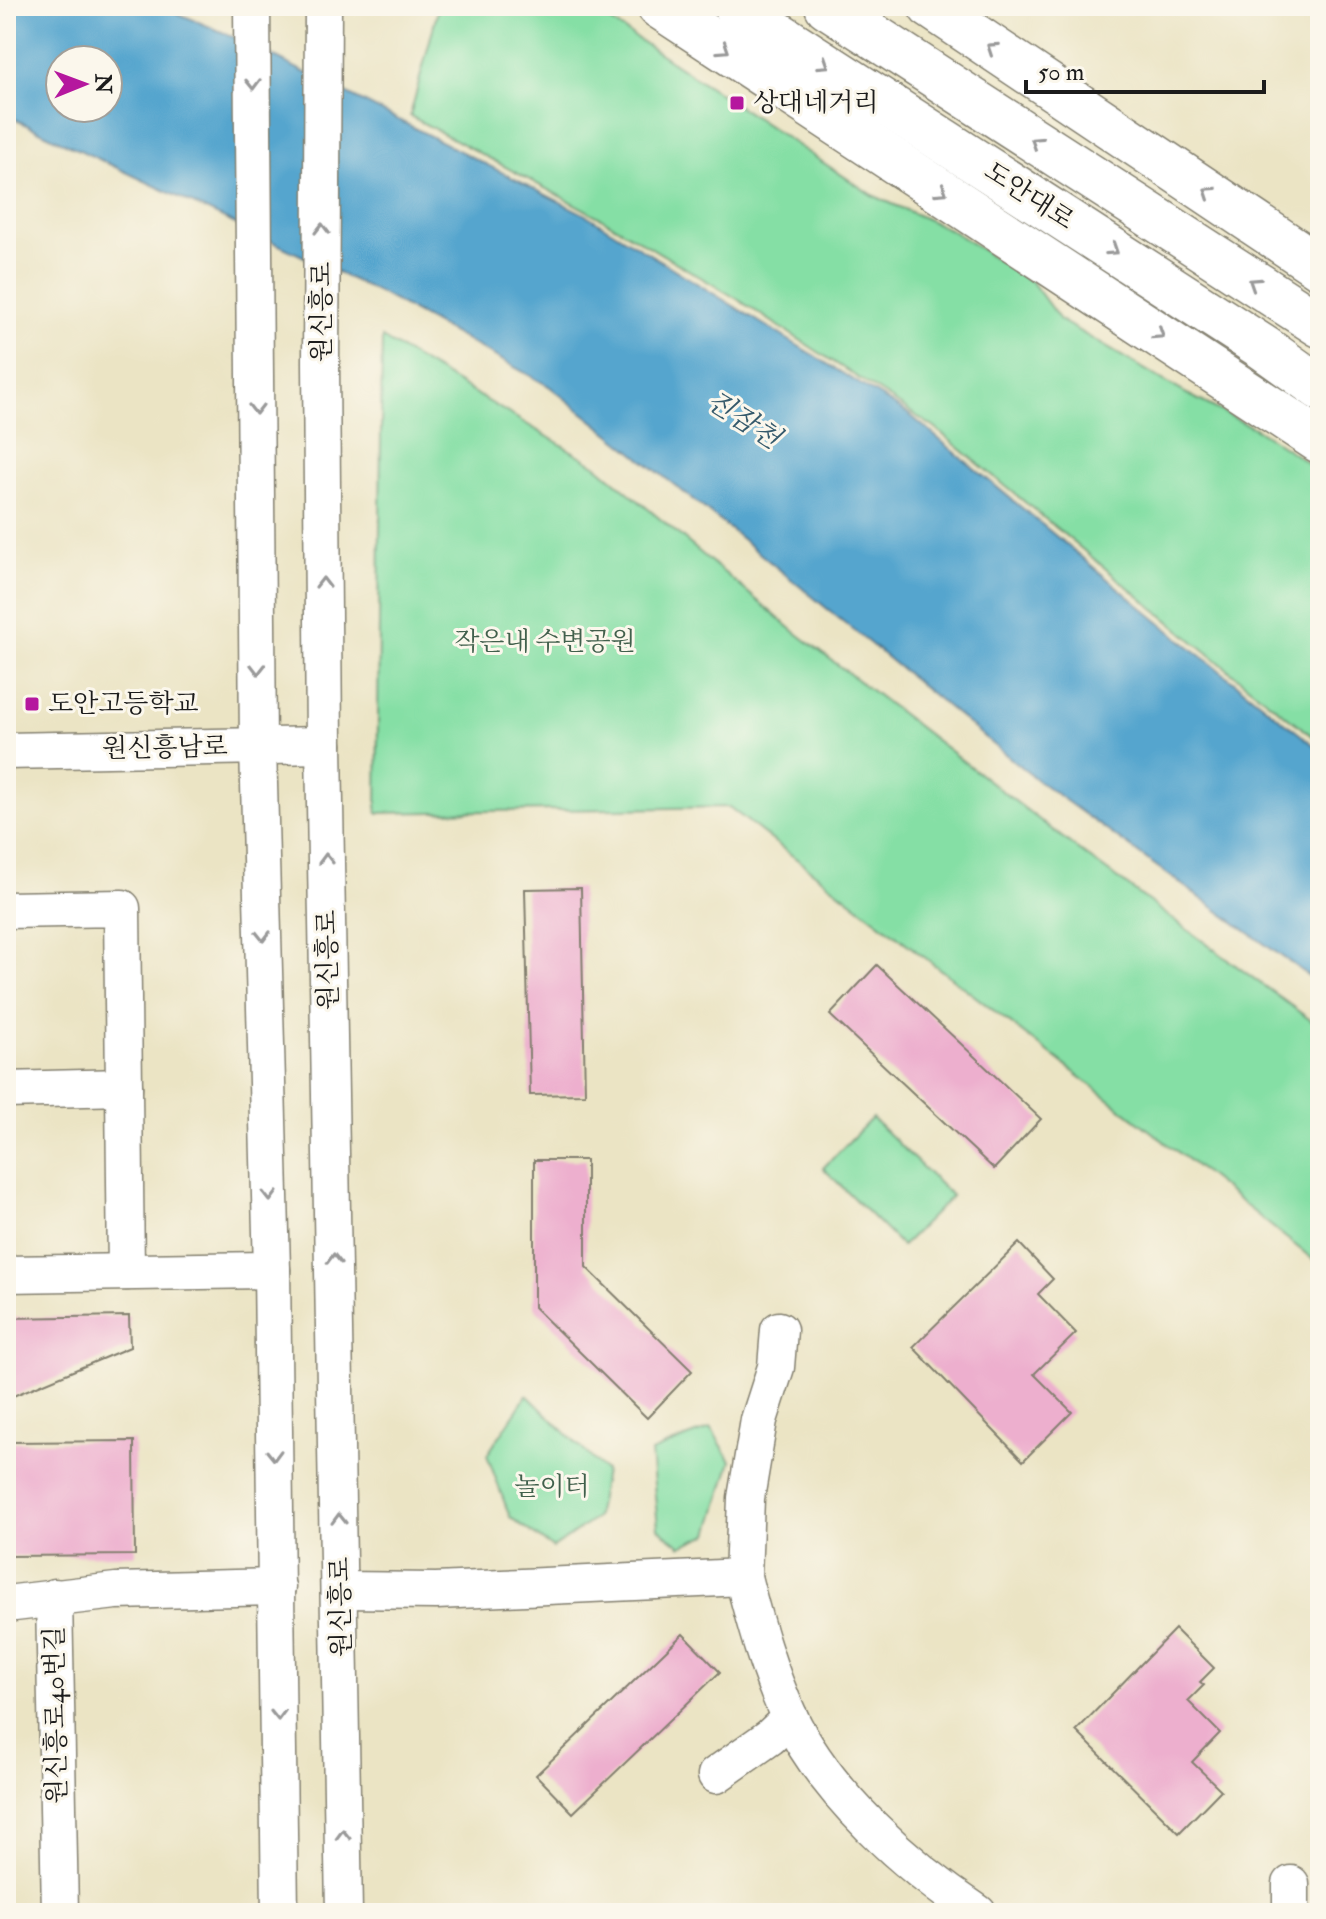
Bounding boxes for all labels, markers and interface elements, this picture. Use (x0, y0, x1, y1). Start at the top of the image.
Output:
one-way arrow (715, 39, 730, 54)
one-way arrow (987, 43, 1001, 58)
north arrow (44, 44, 124, 124)
scale bar (1026, 44, 1264, 94)
one-way arrow (815, 54, 830, 69)
text: 50 m (1038, 57, 1085, 88)
text: N (89, 73, 117, 94)
one-way arrow (244, 78, 262, 91)
place label: 상대네거리 (753, 87, 879, 119)
marker: 상대네거리 (728, 94, 746, 112)
one-way arrow (1030, 136, 1045, 151)
street label: 도안대로 (978, 155, 1080, 237)
one-way arrow (933, 182, 947, 197)
one-way arrow (1203, 187, 1217, 202)
one-way arrow (313, 222, 331, 235)
one-way arrow (1104, 241, 1119, 256)
street label: 원신흥로 (306, 262, 338, 362)
one-way arrow (1249, 277, 1263, 292)
one-way arrow (1150, 324, 1165, 339)
water label: 진잠천 (699, 383, 788, 458)
one-way arrow (247, 403, 265, 416)
one-way arrow (314, 576, 332, 589)
park label: 작은내 수변공원 (454, 626, 636, 658)
one-way arrow (249, 663, 267, 676)
place label: 도안고등학교 (48, 688, 199, 720)
marker: 도안고등학교 (23, 695, 41, 713)
street label: 원신흥남로 (102, 731, 228, 765)
one-way arrow (317, 852, 335, 865)
street label: 원신흥로 (311, 909, 345, 1011)
one-way arrow (254, 930, 272, 943)
one-way arrow (261, 1190, 278, 1203)
one-way arrow (325, 1252, 343, 1265)
one-way arrow (266, 1449, 283, 1462)
park label: 놀이터 (514, 1471, 590, 1503)
one-way arrow (330, 1512, 348, 1525)
street label: 원신흥로 (324, 1556, 358, 1658)
street label: 원신흥로40번길 (38, 1626, 74, 1804)
one-way arrow (269, 1709, 287, 1722)
one-way arrow (335, 1828, 352, 1841)

